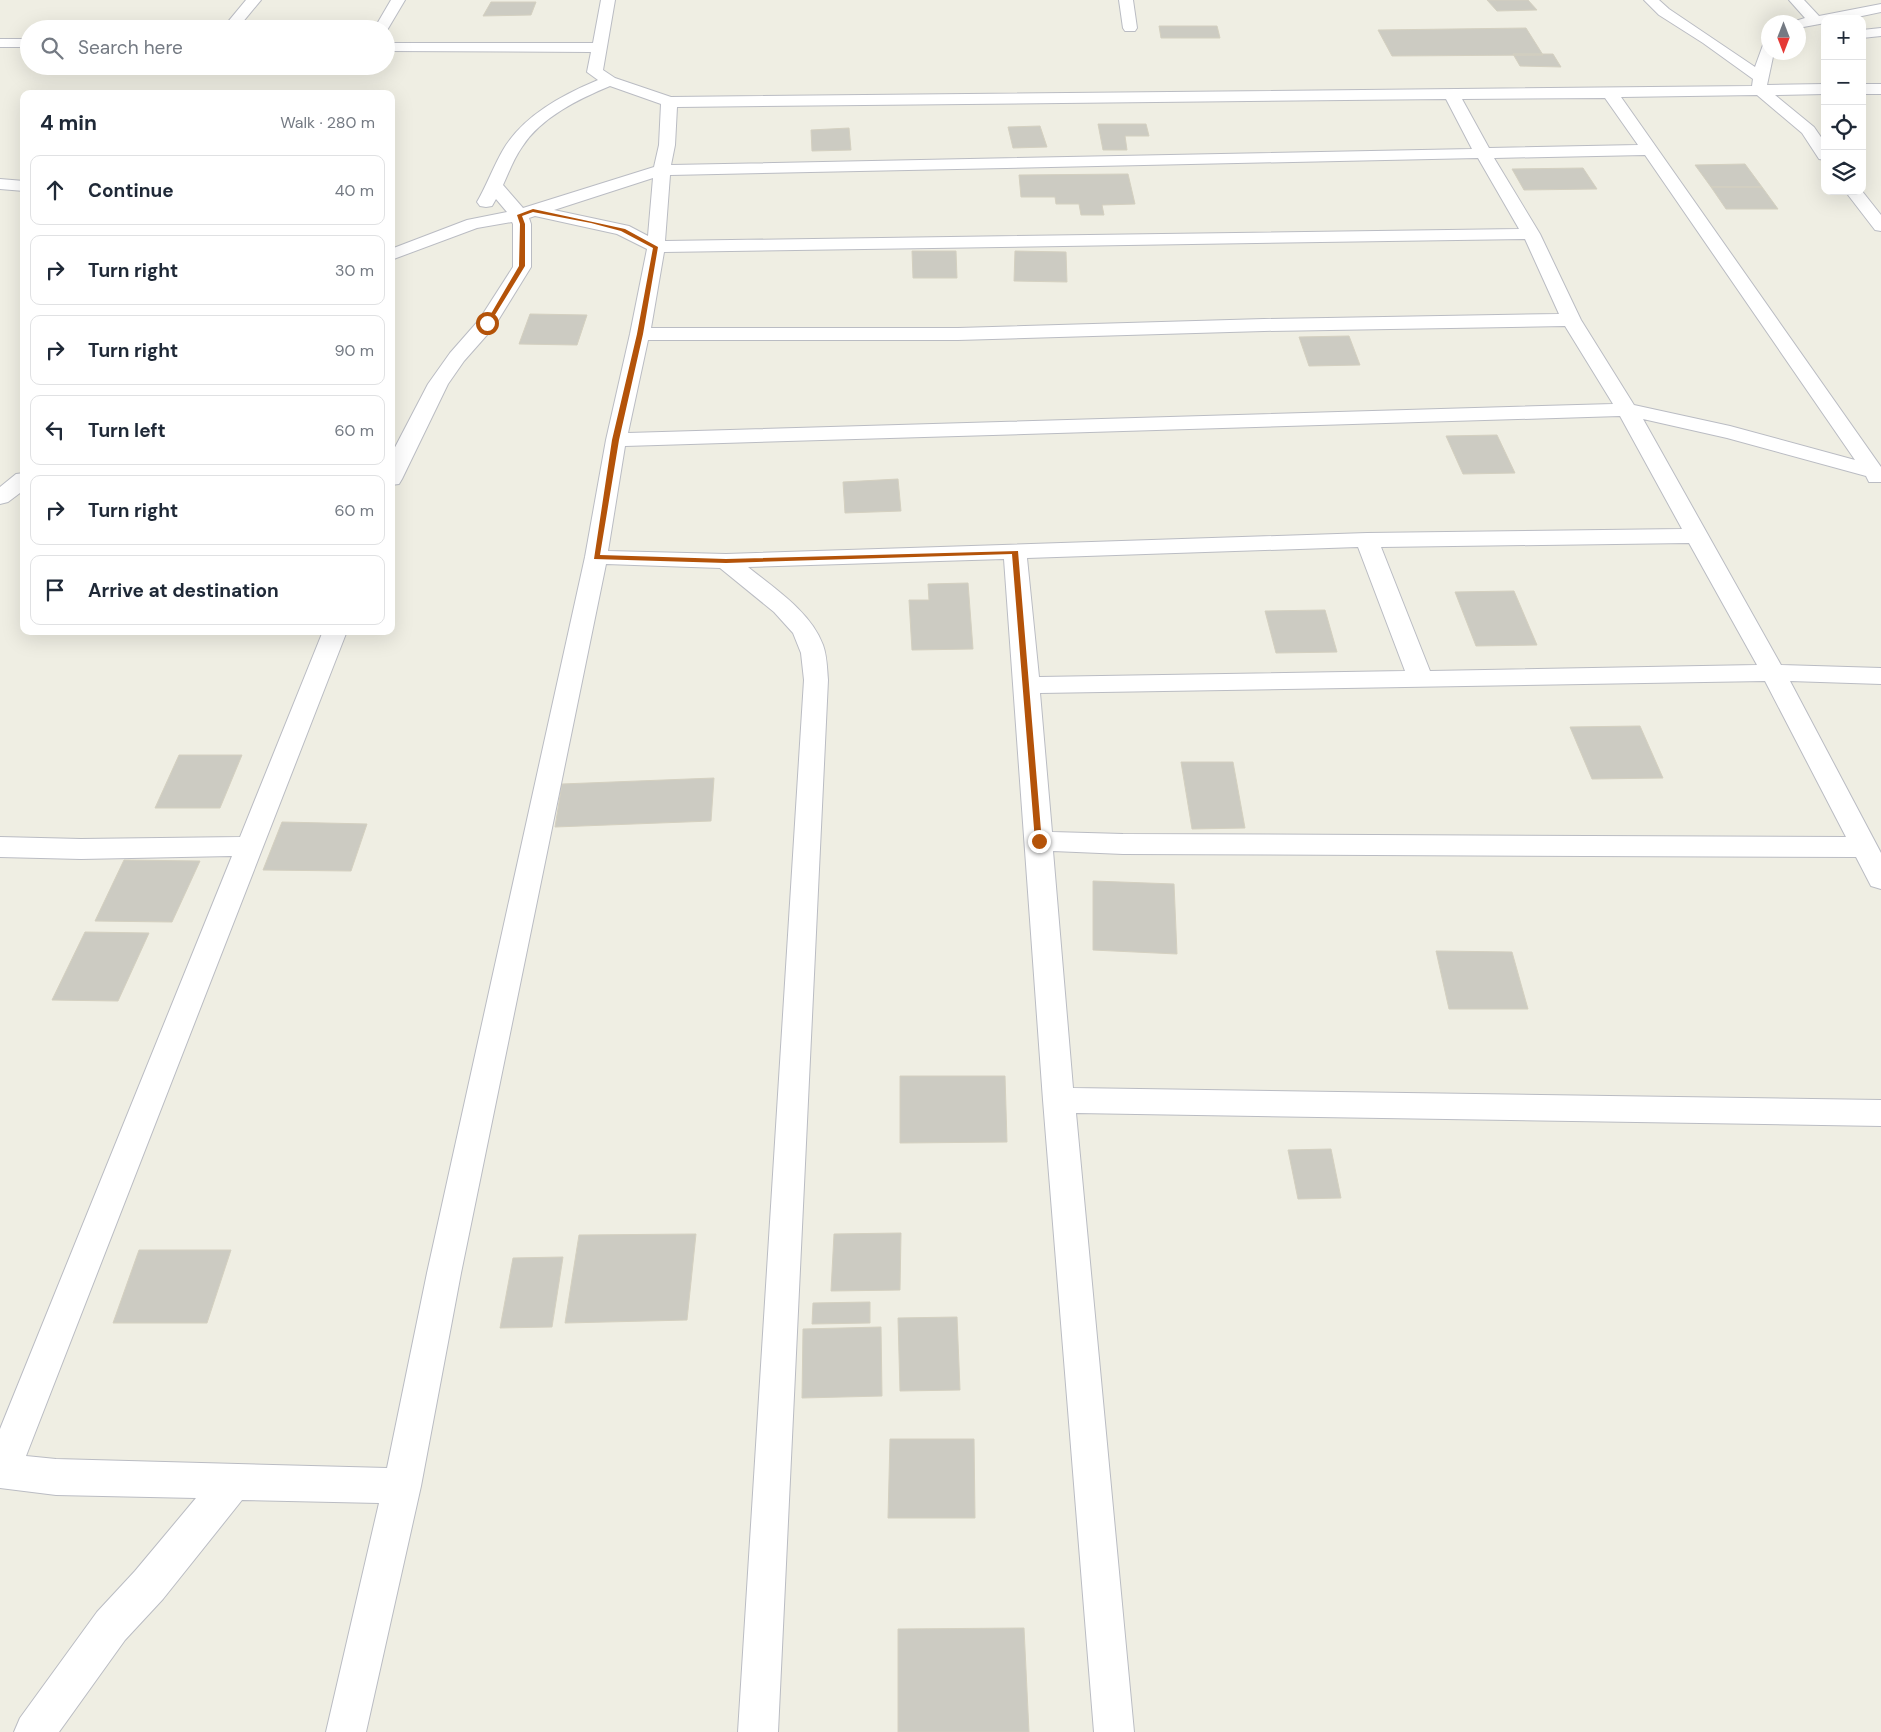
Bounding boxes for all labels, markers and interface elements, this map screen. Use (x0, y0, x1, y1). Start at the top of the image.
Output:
north arrow (1761, 15, 1806, 60)
map controls (1821, 15, 1866, 195)
button: + (1821, 15, 1866, 60)
search box (20, 20, 395, 75)
icon: search (38, 34, 66, 62)
text: Search here (78, 35, 183, 60)
button: − (1821, 60, 1866, 105)
button: locate (1821, 105, 1866, 150)
text: 4 min (40, 109, 97, 137)
text: Walk · 280 m (280, 112, 375, 133)
button: layers (1821, 150, 1866, 195)
icon: ahead (41, 176, 69, 204)
text: Continue (88, 178, 174, 203)
text: 40 m (335, 180, 374, 201)
icon: right (41, 256, 69, 284)
text: Turn right (88, 258, 178, 283)
text: 30 m (335, 260, 374, 281)
route start (476, 312, 499, 335)
icon: right (41, 336, 69, 364)
text: Turn right (88, 338, 178, 363)
text: 90 m (334, 340, 374, 361)
icon: left (41, 416, 69, 444)
text: Turn left (88, 418, 166, 443)
text: 60 m (334, 420, 374, 441)
icon: right (41, 496, 69, 524)
text: Turn right (88, 498, 178, 523)
text: 60 m (334, 500, 374, 521)
icon: arrive (41, 576, 69, 604)
text: Arrive at destination (88, 578, 279, 603)
route end (1028, 830, 1051, 853)

